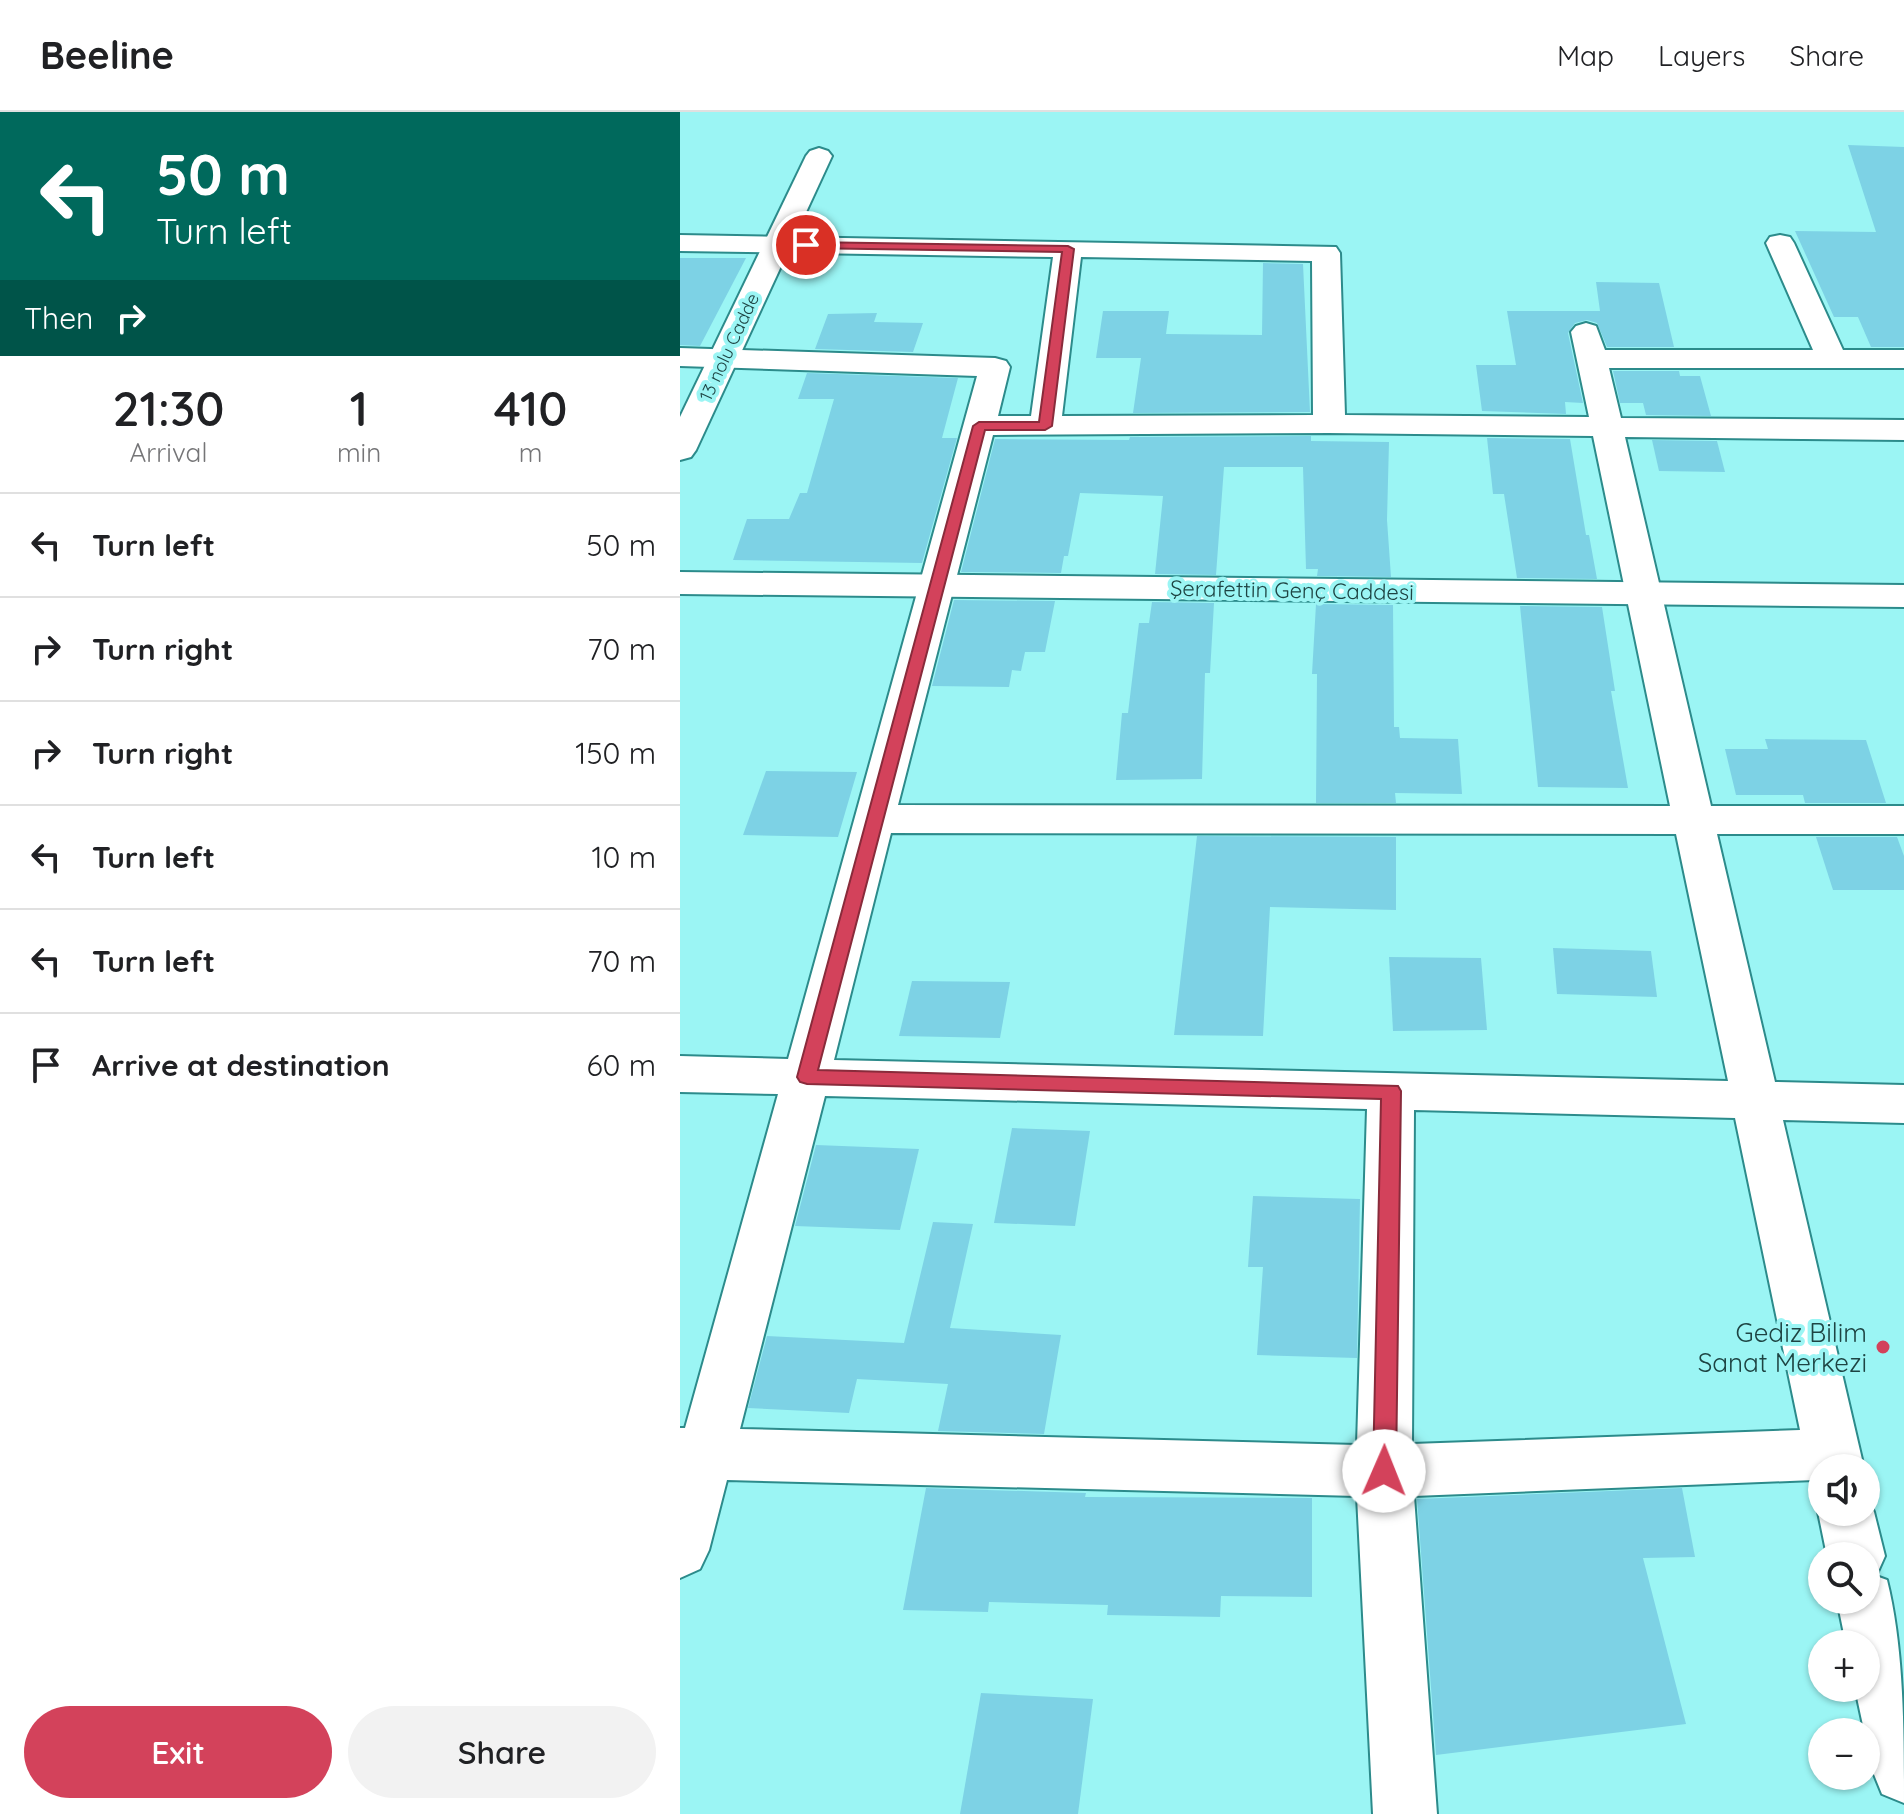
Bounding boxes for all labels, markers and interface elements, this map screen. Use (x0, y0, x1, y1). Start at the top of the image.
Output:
text: Beeline (40, 31, 174, 79)
text: Map (1557, 38, 1614, 73)
text: Layers (1658, 38, 1745, 73)
text: Share (1789, 38, 1864, 73)
text: 50 m (156, 139, 290, 209)
icon: left (24, 144, 128, 248)
text: Turn left (156, 208, 292, 253)
pin (772, 211, 840, 279)
icon: arrive (784, 223, 828, 267)
street label: 13 nolu Cadde (694, 290, 764, 404)
icon: right (109, 296, 153, 340)
text: Then (24, 299, 93, 337)
text: 21:30 (112, 378, 224, 438)
text: 1 (350, 378, 368, 438)
text: 410 (494, 378, 567, 438)
text: Arrival (130, 436, 207, 469)
text: min (337, 436, 381, 469)
text: m (519, 436, 542, 469)
icon: left (24, 523, 68, 567)
text: Turn left (92, 526, 215, 564)
text: 50 m (586, 526, 656, 564)
street label: Şerafettin Genç Caddesi (1170, 574, 1414, 606)
icon: right (24, 627, 68, 671)
text: Turn right (92, 630, 233, 668)
text: 70 m (587, 630, 656, 668)
icon: right (24, 731, 68, 775)
text: Turn right (92, 734, 233, 772)
text: 150 m (575, 734, 656, 772)
icon: left (24, 835, 68, 879)
text: Turn left (92, 838, 215, 876)
text: 10 m (592, 838, 656, 876)
icon: left (24, 939, 68, 983)
text: Turn left (92, 942, 215, 980)
text: 70 m (587, 942, 656, 980)
icon: arrive (24, 1043, 68, 1087)
text: Arrive at destination (92, 1046, 390, 1084)
text: 60 m (586, 1046, 656, 1084)
place label: Gediz Bilim Sanat Merkezi (1698, 1316, 1867, 1379)
marker: Gediz Bilim Sanat Merkezi (1874, 1338, 1892, 1356)
position arrow (1342, 1429, 1426, 1513)
map controls (1808, 1454, 1880, 1790)
button: sound (1808, 1454, 1880, 1526)
button: search (1808, 1542, 1880, 1614)
button: + (1808, 1630, 1880, 1702)
button: Exit (24, 1706, 332, 1798)
button: Share (348, 1706, 656, 1798)
button: − (1808, 1718, 1880, 1790)

